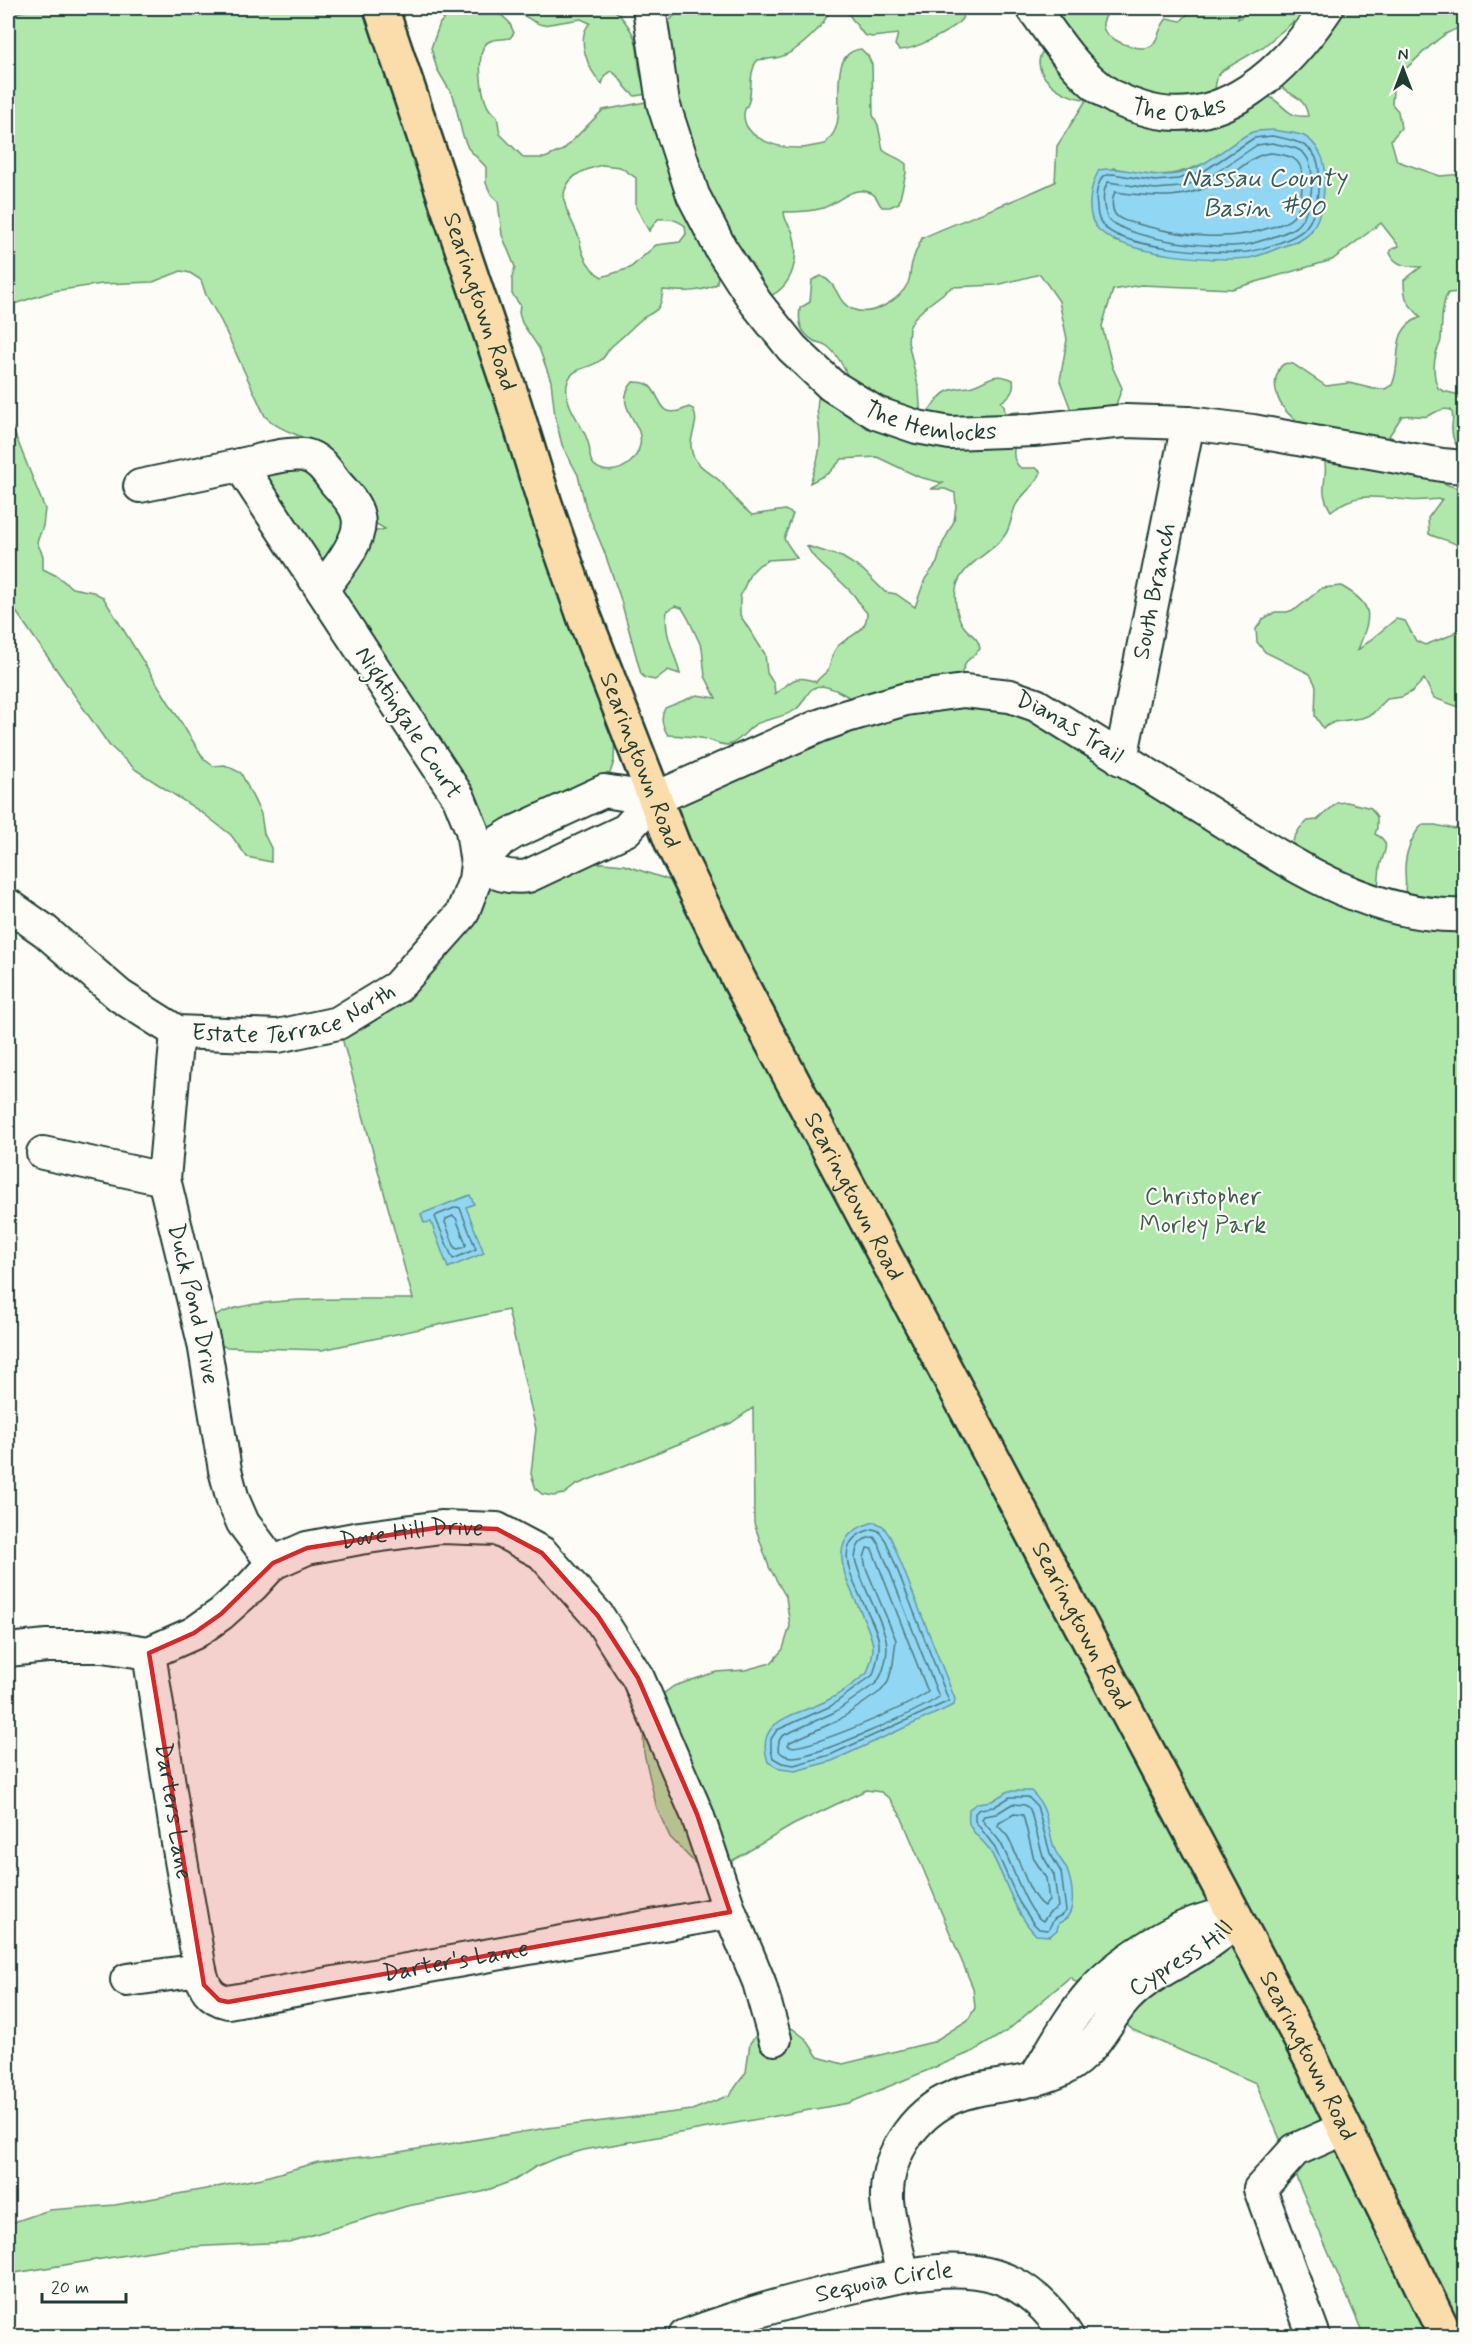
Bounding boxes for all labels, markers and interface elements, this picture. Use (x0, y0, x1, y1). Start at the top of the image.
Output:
north arrow (1373, 39, 1433, 99)
text: N (1398, 45, 1408, 66)
street label: The Oaks (1127, 89, 1231, 130)
water label: Nassau County Basin #90 (1182, 162, 1348, 226)
street label: Searingtown Road (436, 209, 524, 395)
street label: The Hemlocks (857, 393, 998, 449)
street label: South Branch (1126, 520, 1183, 662)
street label: Nightingale Court (345, 641, 469, 807)
street label: Searingtown Road (592, 668, 688, 853)
street label: Dianas Trail (1012, 684, 1129, 771)
street label: Estate Terrace North (191, 976, 401, 1052)
street label: Searingtown Road (796, 1107, 911, 1286)
park label: Christopher Morley Park (1140, 1182, 1266, 1241)
street label: Duck Pond Drive (160, 1221, 226, 1387)
street label: Dove Hill Drive (337, 1511, 484, 1557)
street label: Searingtown Road (1024, 1536, 1139, 1715)
street label: Darters Lane (147, 1741, 200, 1882)
street label: Cypress Hill (1122, 1914, 1240, 2004)
street label: Darter's Lane (380, 1933, 531, 1989)
street label: Searingtown Road (1252, 1966, 1364, 2146)
street label: Sequoia Circle (812, 2255, 954, 2310)
scale bar (42, 2266, 126, 2304)
text: 20 m (51, 2276, 89, 2300)

